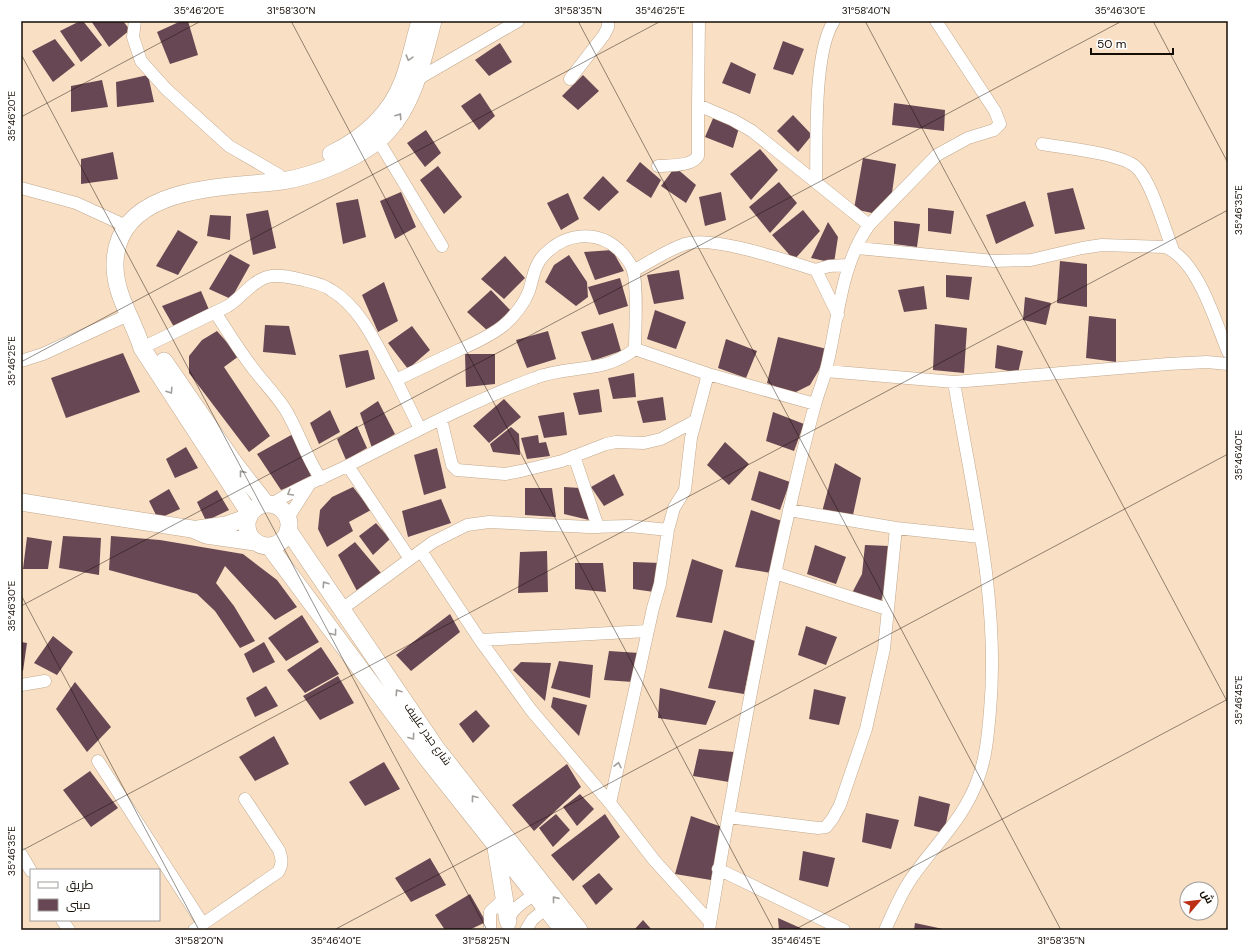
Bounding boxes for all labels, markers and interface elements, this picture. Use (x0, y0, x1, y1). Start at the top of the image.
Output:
text: 35°46'20"E (174, 4, 225, 17)
text: 31°58'30"N (267, 4, 315, 17)
text: 31°58'35"N (554, 4, 602, 17)
text: 35°46'25"E (635, 4, 685, 17)
text: 31°58'40"N (842, 4, 890, 17)
text: 35°46'30"E (1095, 4, 1146, 17)
scale bar (1091, 30, 1173, 56)
text: 50 m (1097, 36, 1126, 52)
one-way arrow (405, 55, 414, 62)
text: 35°46'20"E (5, 90, 18, 141)
one-way arrow (394, 113, 401, 120)
text: 35°46'35"E (1232, 185, 1245, 235)
text: 35°46'25"E (5, 336, 18, 386)
one-way arrow (165, 387, 173, 394)
text: 35°46'40"E (1232, 429, 1245, 480)
one-way arrow (240, 471, 247, 478)
one-way arrow (287, 488, 294, 495)
text: 35°46'30"E (5, 580, 18, 631)
one-way arrow (322, 581, 330, 588)
one-way arrow (330, 628, 337, 635)
text: 35°46'45"E (1232, 675, 1245, 725)
one-way arrow (395, 689, 403, 696)
street label: شارع حيدر علييف (400, 700, 455, 769)
one-way arrow (407, 733, 415, 740)
one-way arrow (614, 762, 622, 768)
one-way arrow (471, 795, 478, 802)
text: 35°46'35"E (5, 826, 18, 876)
legend (30, 869, 160, 921)
text: طريق (66, 877, 94, 893)
north arrow (1179, 881, 1219, 921)
text: ش (1198, 887, 1217, 906)
text: مبنى (66, 897, 91, 913)
one-way arrow (552, 897, 559, 904)
text: 31°58'20"N (175, 934, 223, 947)
text: 35°46'40"E (311, 934, 362, 947)
text: 31°58'25"N (462, 934, 510, 947)
text: 35°46'45"E (771, 934, 821, 947)
text: 31°58'35"N (1037, 934, 1085, 947)

